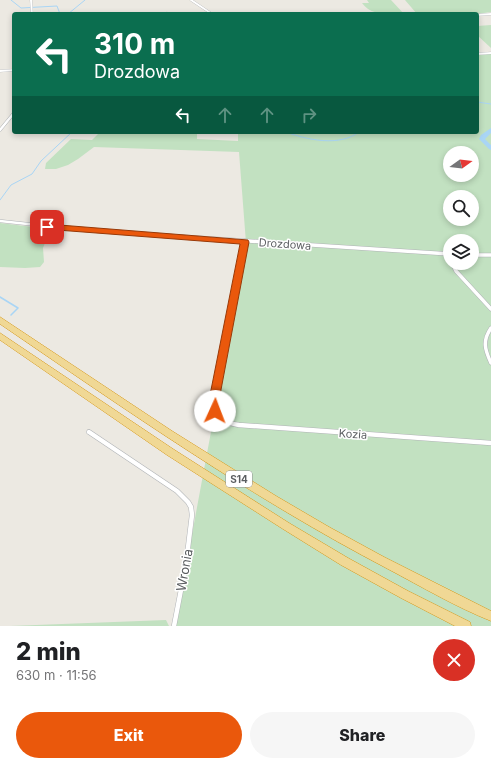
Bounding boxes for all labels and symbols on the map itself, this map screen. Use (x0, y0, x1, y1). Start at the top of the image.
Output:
north arrow (443, 146, 479, 182)
pin (30, 210, 64, 244)
street label: Drozdowa (258, 235, 312, 253)
position arrow (194, 390, 236, 432)
street label: Kozia (338, 426, 368, 442)
road number: S14 (226, 471, 252, 487)
street label: Wronia (172, 547, 196, 593)

